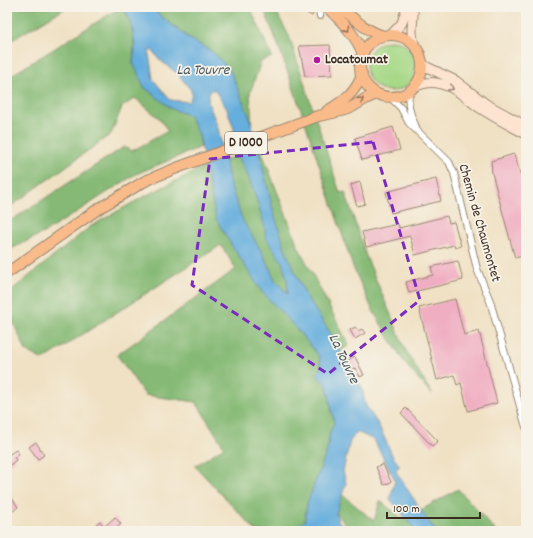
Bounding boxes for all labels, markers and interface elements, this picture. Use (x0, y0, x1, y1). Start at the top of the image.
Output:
one-way arrow (343, 24, 350, 31)
place label: Locatoumat (325, 50, 389, 70)
marker: Locatoumat (312, 55, 322, 65)
water label: La Touvre (177, 60, 231, 82)
one-way arrow (447, 84, 454, 91)
one-way arrow (357, 98, 364, 105)
road number: D 1000 (225, 132, 267, 154)
street label: Chemin de Chaumontet (453, 162, 505, 284)
water label: La Touvre (322, 330, 365, 389)
scale bar (387, 494, 480, 520)
text: 100 m (393, 501, 420, 518)

